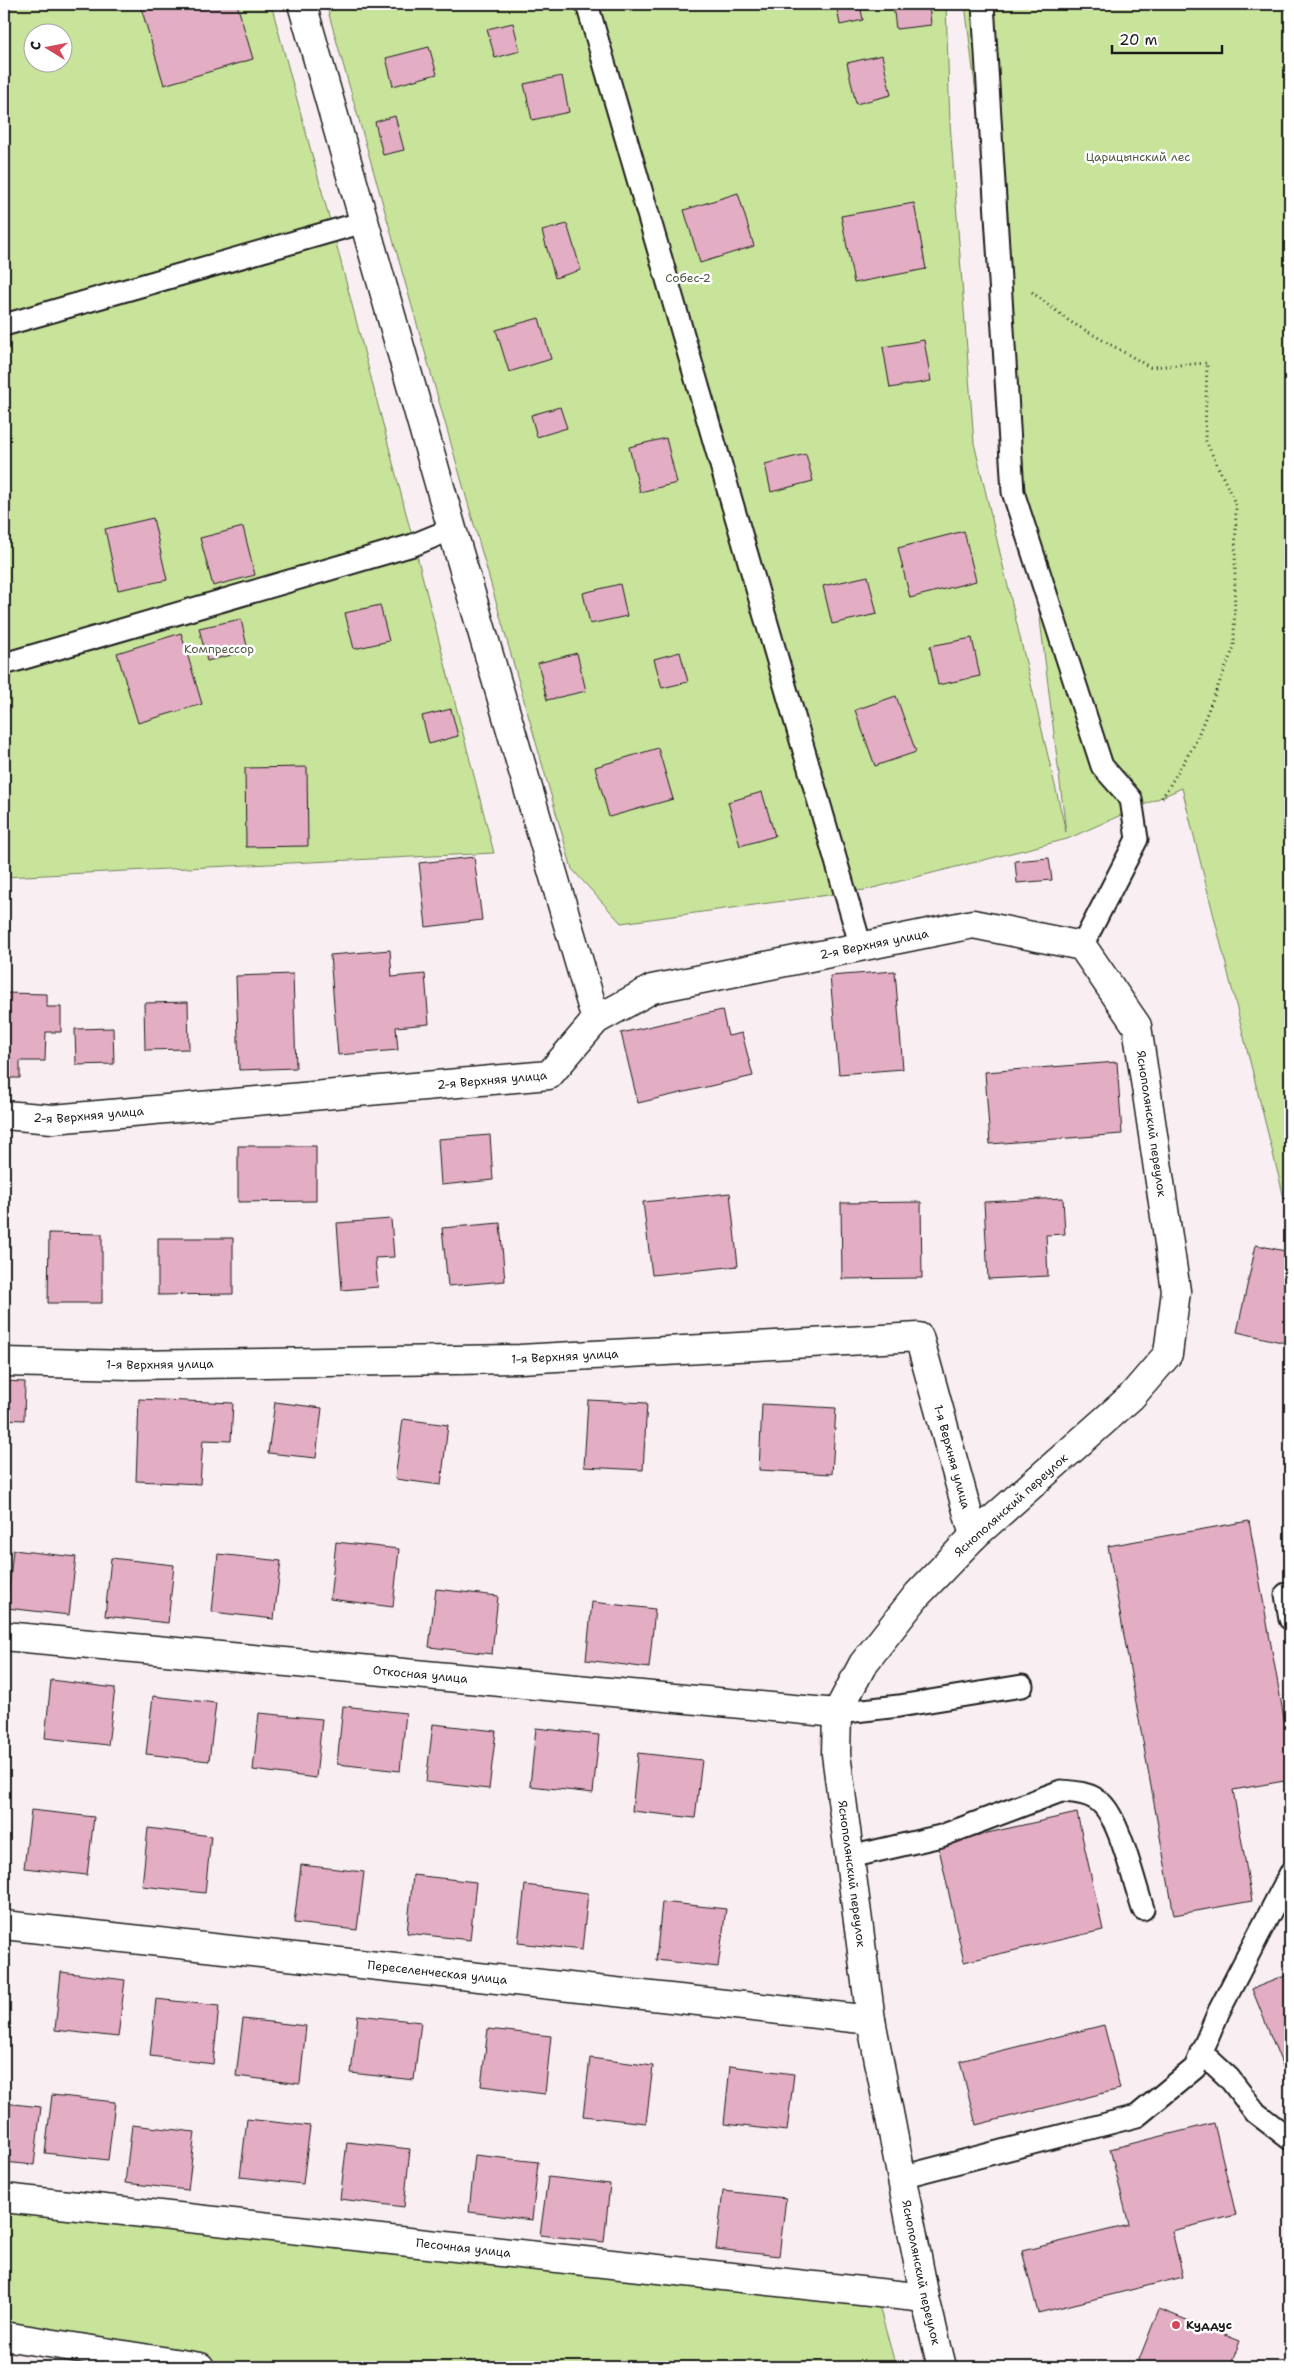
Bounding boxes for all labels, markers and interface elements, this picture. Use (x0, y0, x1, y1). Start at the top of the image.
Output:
north arrow (22, 22, 72, 72)
scale bar (1112, 22, 1222, 54)
text: 20 m (1119, 30, 1158, 50)
text: С (26, 40, 45, 52)
park label: Царицынский лес (1086, 149, 1190, 165)
park label: Собес-2 (665, 270, 711, 286)
park label: Компрессор (184, 641, 254, 657)
street label: 2-я Верхняя улица (818, 925, 930, 963)
street label: Яснополянский переулок (1133, 1049, 1170, 1199)
street label: 2-я Верхняя улица (436, 1067, 548, 1093)
street label: 2-я Верхняя улица (33, 1103, 145, 1127)
street label: 1-я Верхняя улица (511, 1346, 620, 1367)
street label: 1-я Верхняя улица (106, 1356, 214, 1373)
street label: 1-я Верхняя улица (930, 1403, 974, 1511)
street label: Яснополянский переулок (951, 1449, 1072, 1560)
street label: Откосная улица (372, 1662, 469, 1687)
street label: Яснополянский переулок (834, 1800, 869, 1949)
street label: Переселенческая улица (367, 1957, 509, 1988)
street label: Яснополянский переулок (898, 2199, 944, 2347)
street label: Песочная улица (415, 2235, 512, 2261)
place label: Куддус (1186, 2317, 1232, 2333)
marker: Куддус (1170, 2319, 1182, 2331)

